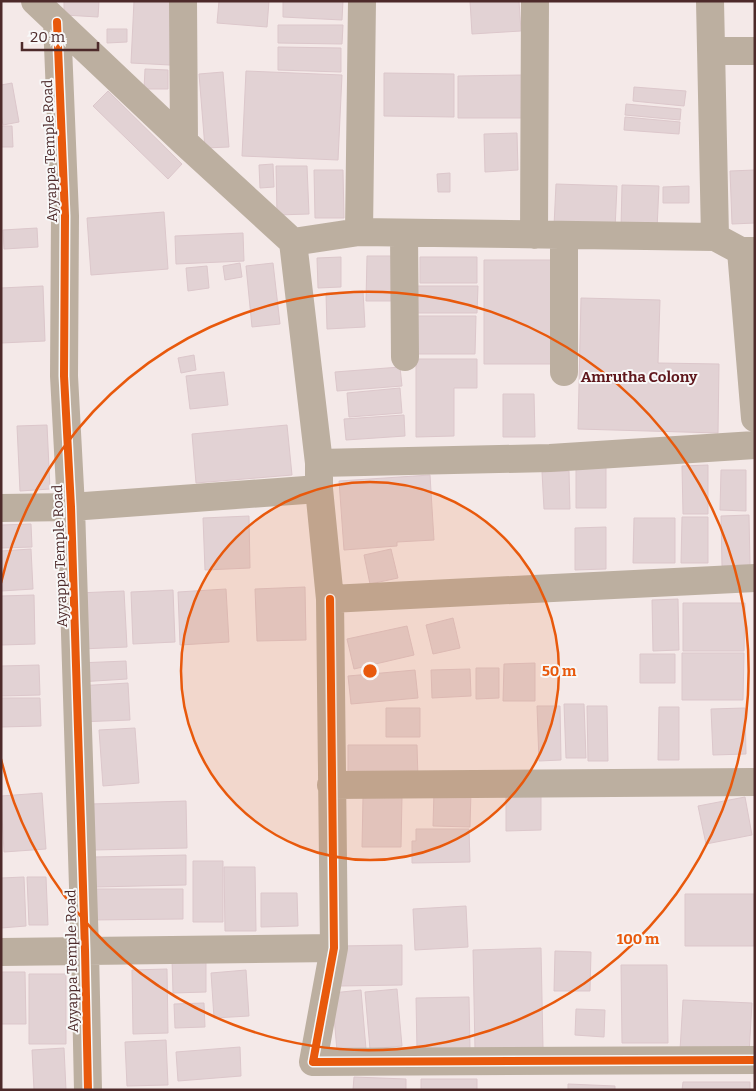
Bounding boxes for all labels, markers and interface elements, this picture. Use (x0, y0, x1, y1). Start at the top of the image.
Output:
scale bar (22, 20, 99, 52)
text: 20 m (30, 28, 66, 46)
street label: Ayyappa Temple Road (39, 79, 61, 223)
district label: Amrutha Colony (581, 368, 698, 386)
street label: Ayyappa Temple Road (49, 484, 71, 628)
centre of rings (361, 662, 379, 680)
text: 50 m (542, 662, 577, 680)
street label: Ayyappa Temple Road (62, 889, 82, 1033)
text: 100 m (617, 930, 660, 948)

